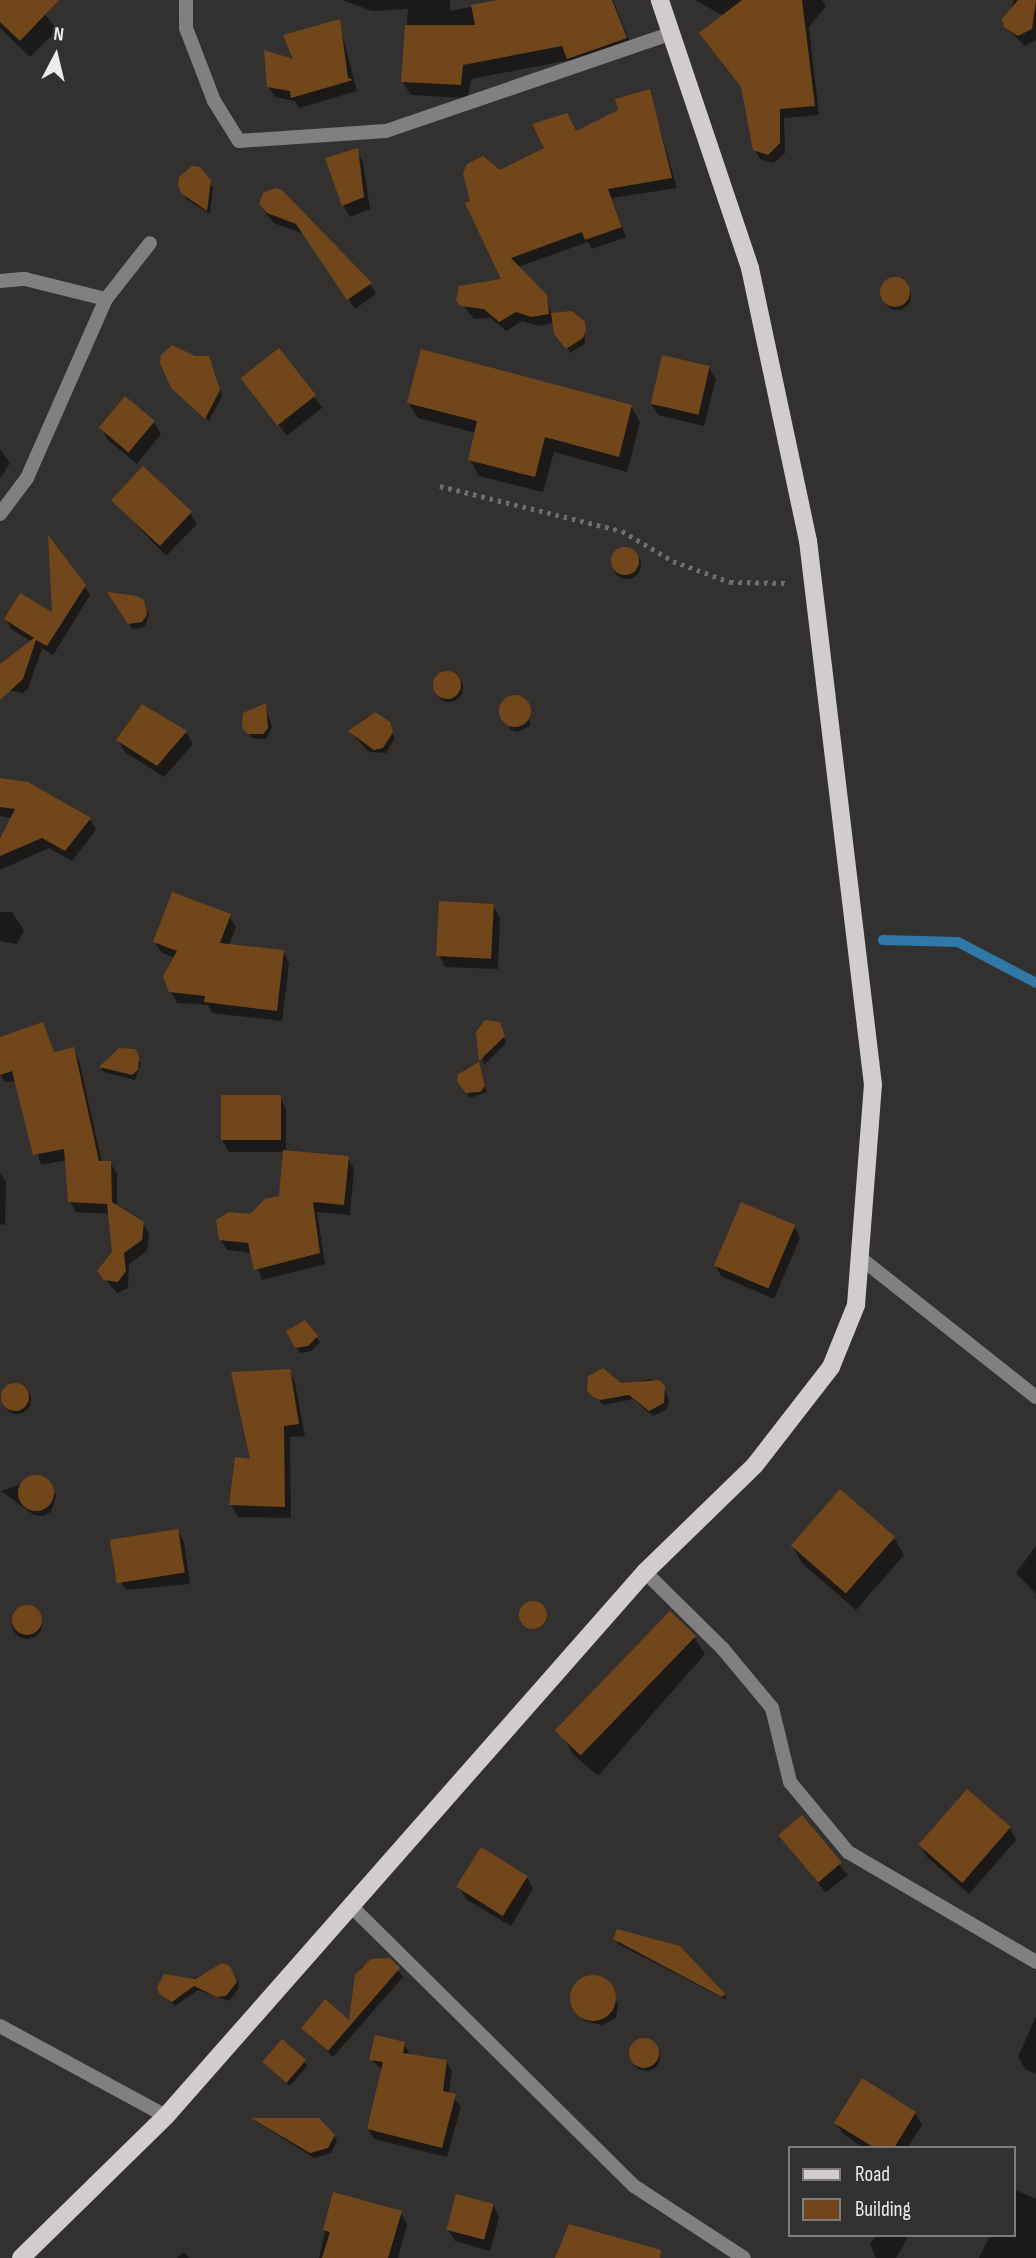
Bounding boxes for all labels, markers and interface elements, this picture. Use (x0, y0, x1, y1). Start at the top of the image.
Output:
north arrow (21, 21, 91, 91)
text: N (52, 23, 65, 47)
legend (788, 2146, 1015, 2237)
text: Road (855, 2162, 890, 2187)
text: Building (855, 2197, 911, 2222)

